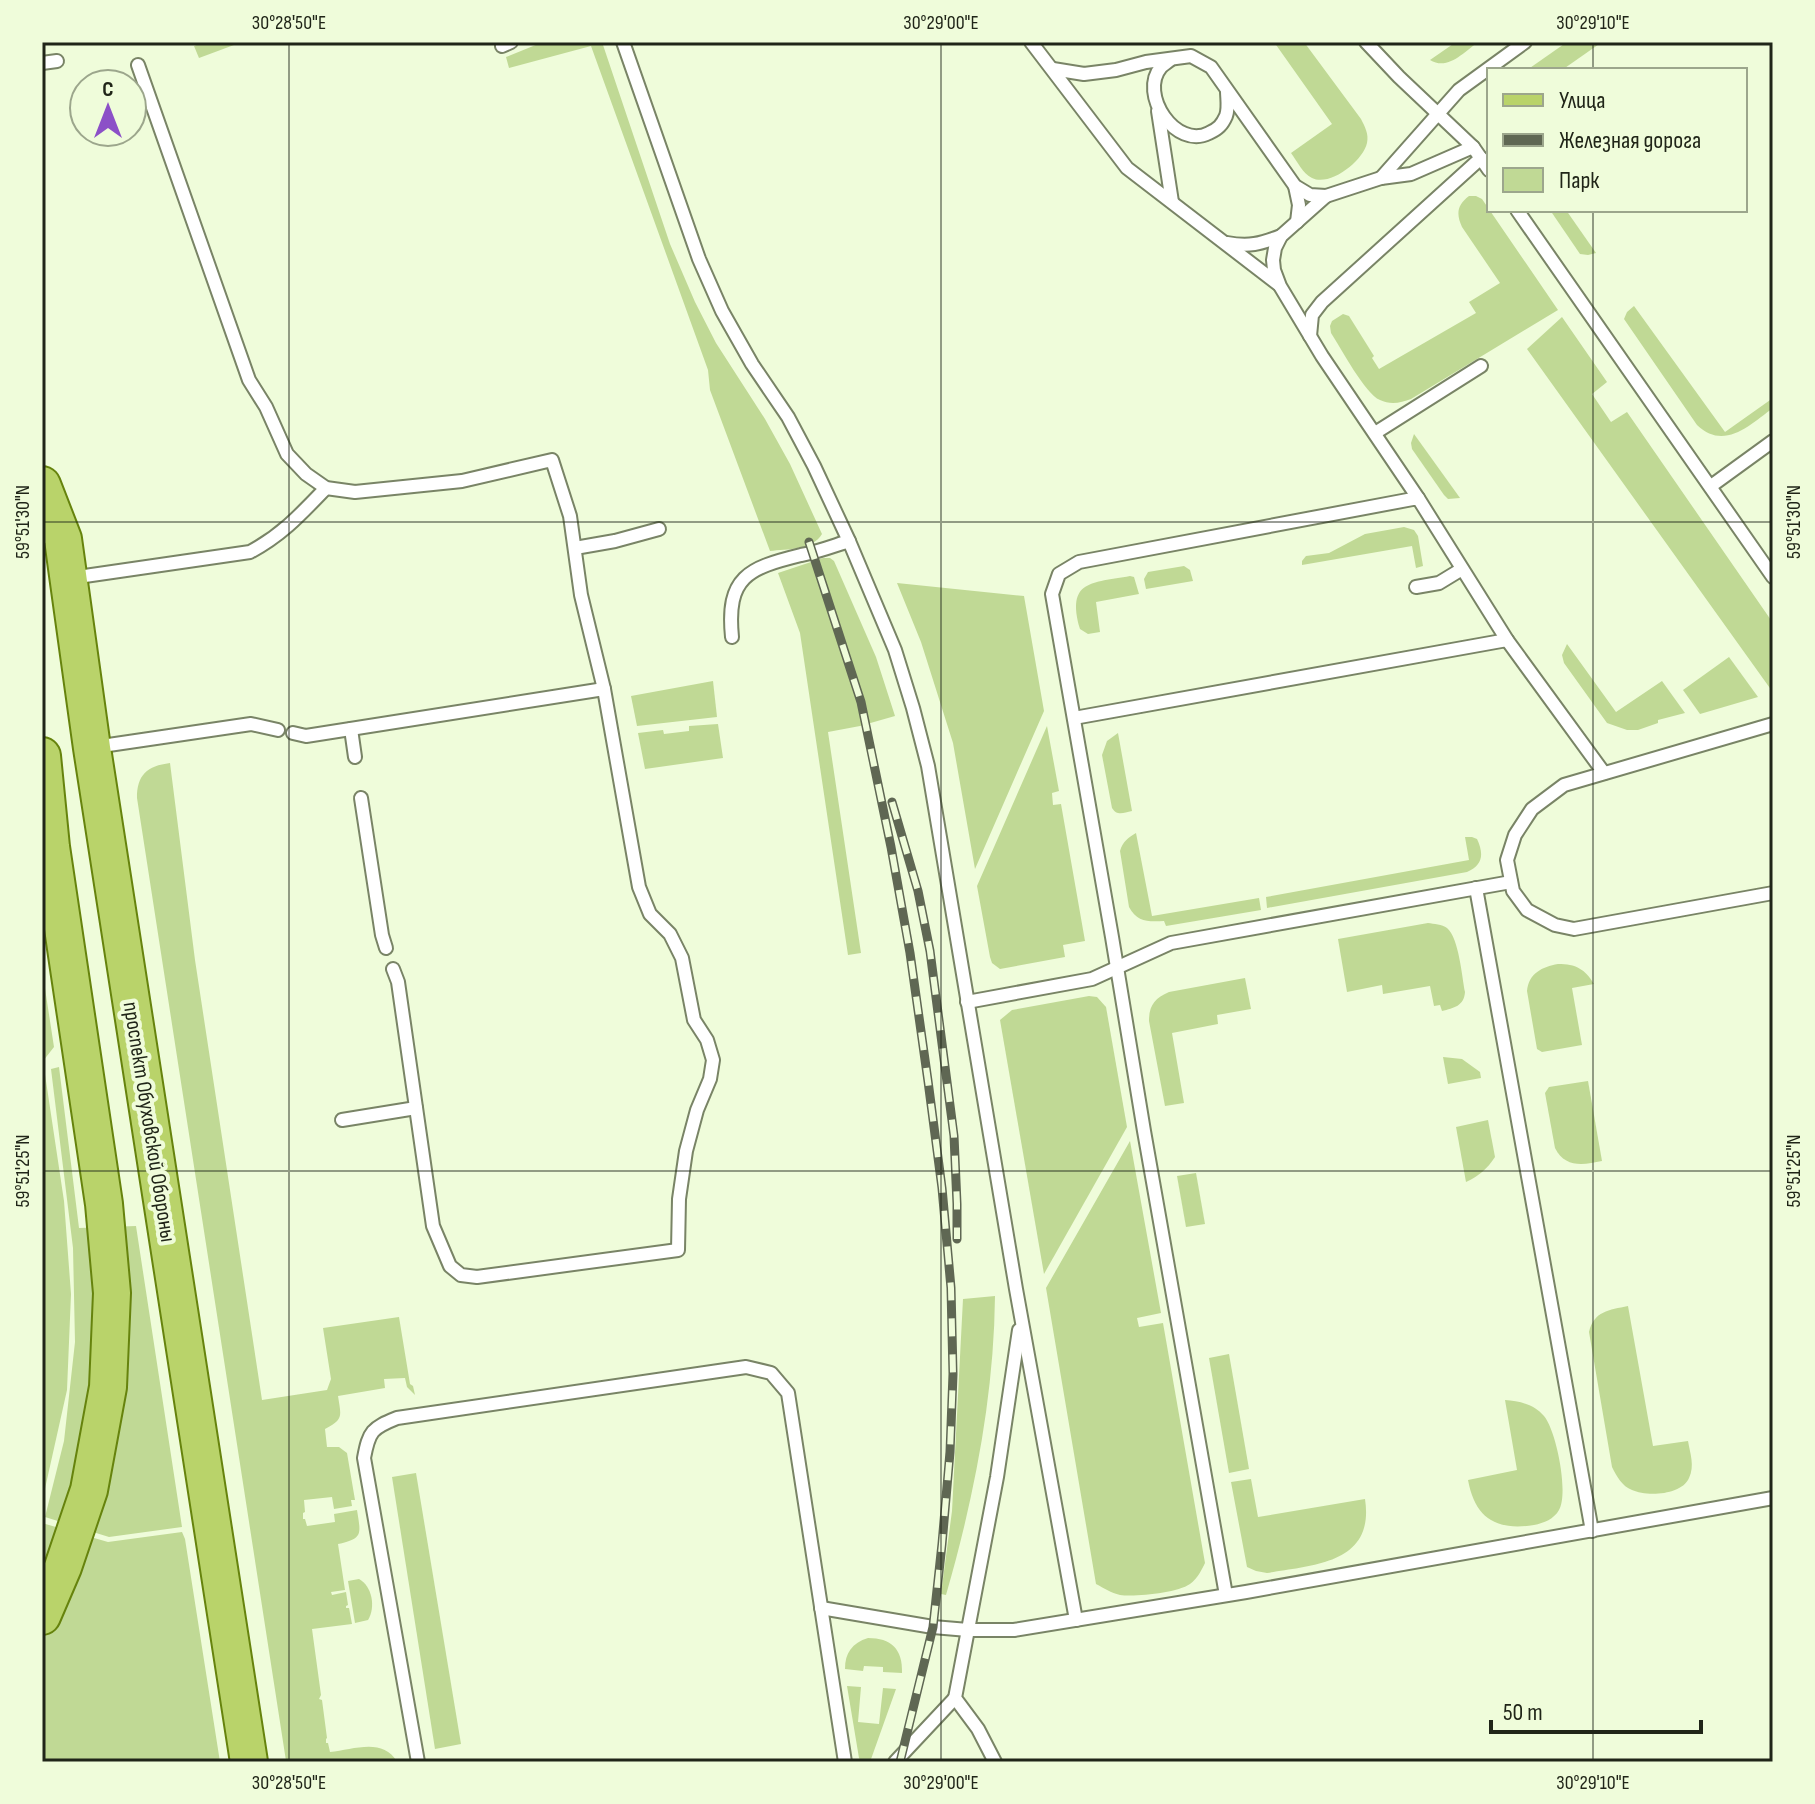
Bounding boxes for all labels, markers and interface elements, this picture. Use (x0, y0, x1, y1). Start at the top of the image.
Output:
text: 30°28'50"E (252, 11, 326, 35)
text: 30°29'00"E (903, 11, 979, 35)
text: 30°29'10"E (1556, 11, 1630, 35)
north arrow (68, 68, 148, 148)
legend (1487, 68, 1747, 212)
text: С (102, 76, 114, 103)
text: Улица (1559, 86, 1605, 115)
text: Железная дорога (1559, 126, 1701, 155)
text: Парк (1559, 166, 1600, 195)
text: 59°51'30"N (11, 485, 35, 559)
text: 59°51'30"N (1782, 485, 1806, 559)
street label: проспект Обуховской Обороны (117, 1000, 181, 1244)
text: 59°51'25"N (11, 1135, 35, 1207)
text: 59°51'25"N (1782, 1135, 1806, 1207)
scale bar (1491, 1684, 1701, 1734)
text: 50 m (1503, 1698, 1543, 1727)
text: 30°28'50"E (252, 1771, 326, 1795)
text: 30°29'00"E (903, 1771, 979, 1795)
text: 30°29'10"E (1556, 1771, 1630, 1795)

